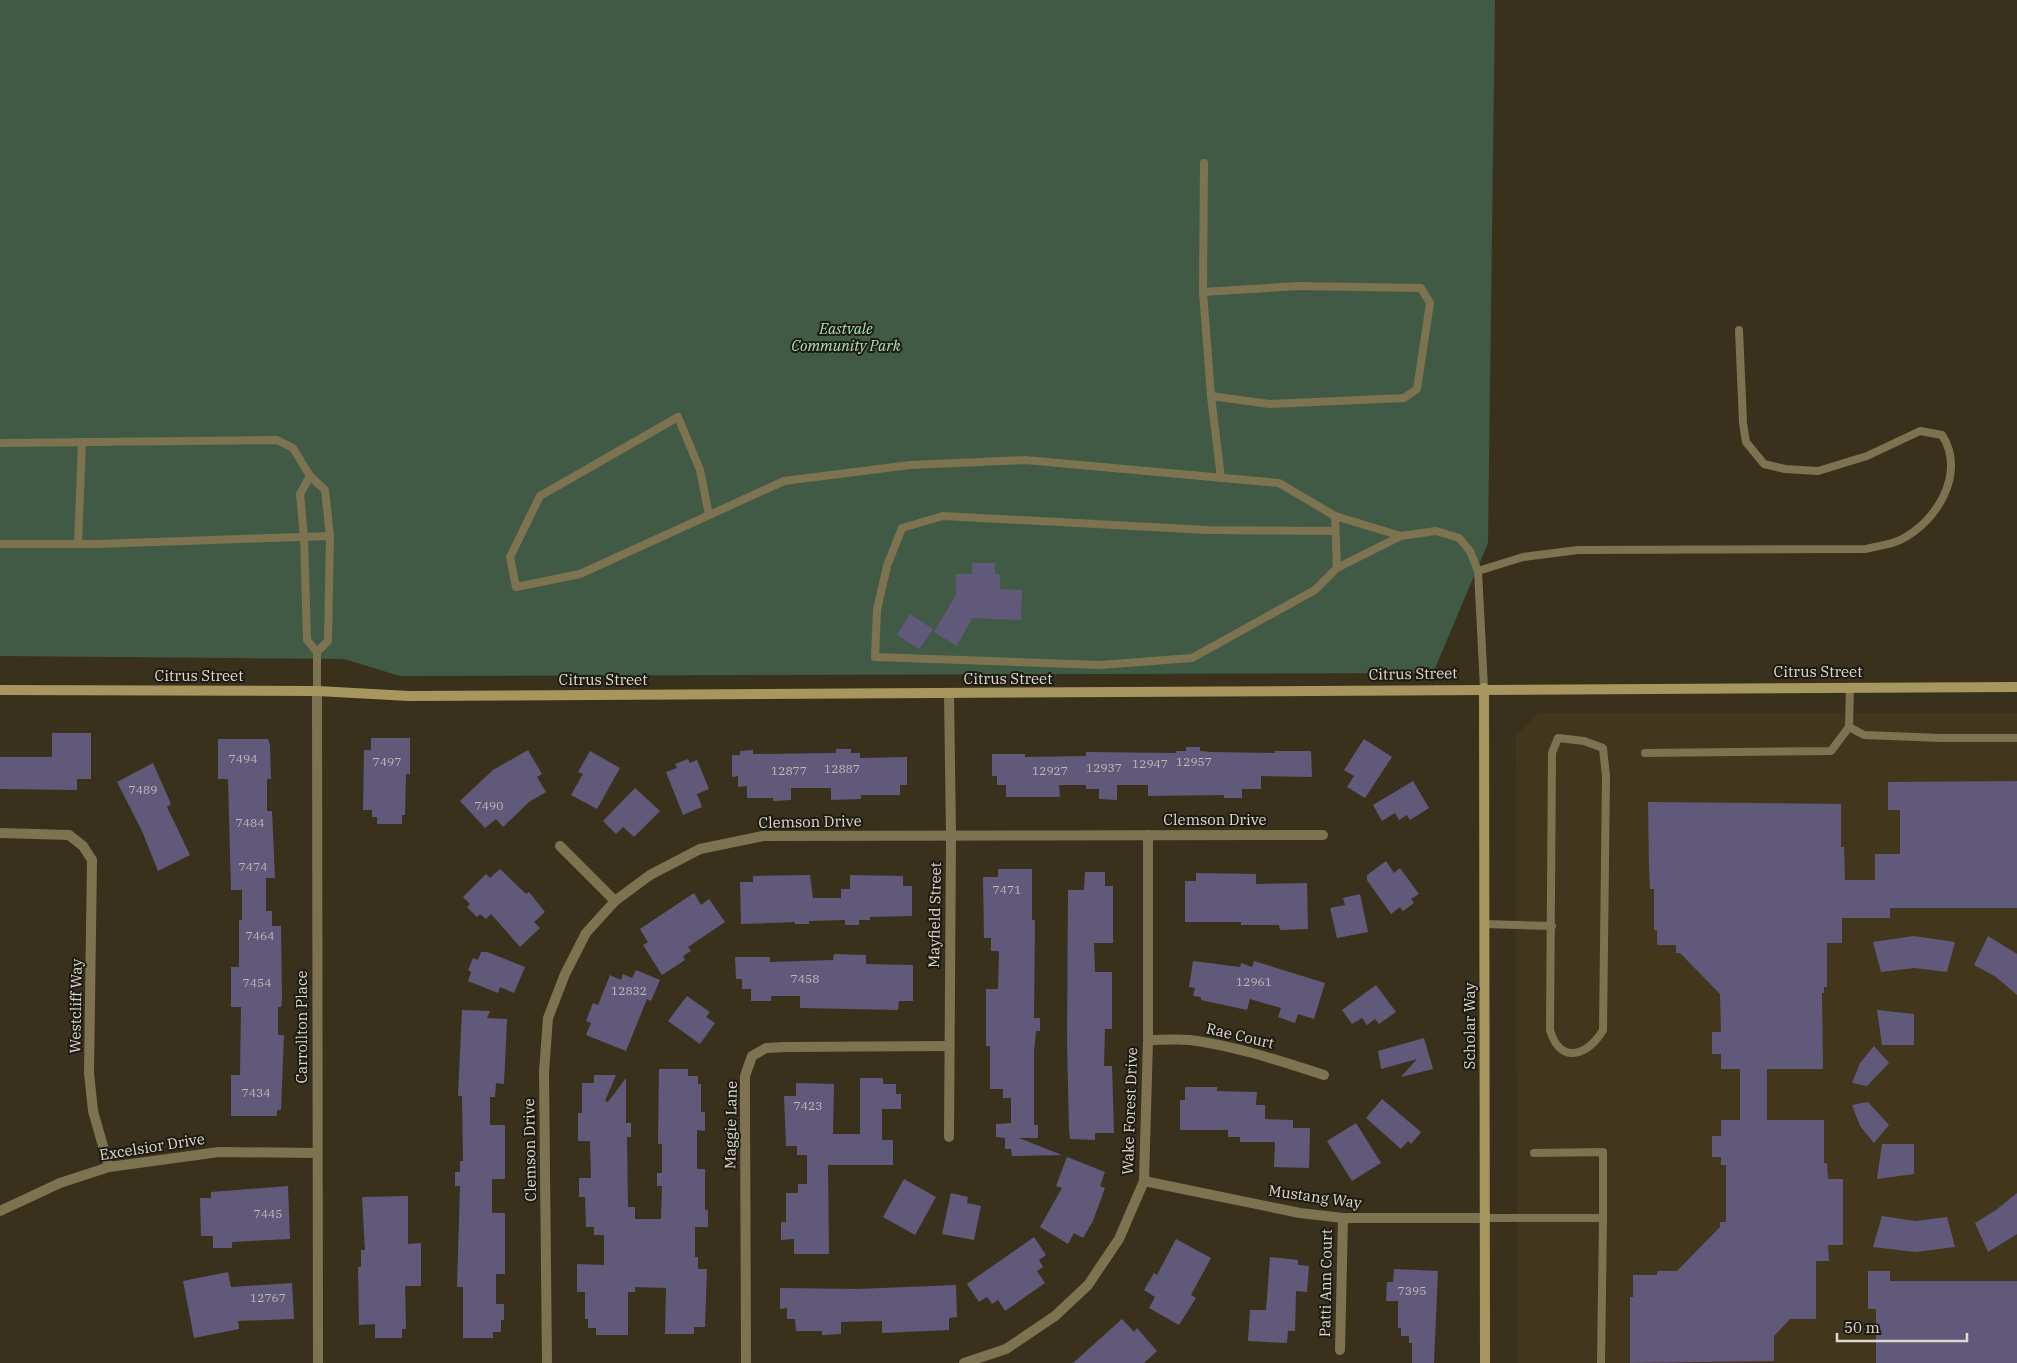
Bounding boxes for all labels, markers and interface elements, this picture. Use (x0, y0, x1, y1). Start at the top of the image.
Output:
park label: Eastvale Community Park (791, 319, 901, 355)
street label: Citrus Street (1774, 662, 1862, 681)
street label: Citrus Street (1368, 663, 1458, 684)
street label: Citrus Street (155, 666, 243, 685)
street label: Citrus Street (964, 669, 1052, 688)
street label: Citrus Street (559, 670, 647, 689)
house number: 7494 (229, 751, 257, 766)
house number: 7497 (373, 754, 401, 769)
house number: 12957 (1176, 754, 1212, 769)
house number: 12947 (1132, 756, 1168, 771)
house number: 12937 (1086, 760, 1122, 775)
house number: 12887 (824, 761, 860, 776)
house number: 12877 (771, 763, 807, 778)
house number: 12927 (1032, 763, 1068, 778)
house number: 7489 (129, 782, 157, 797)
house number: 7490 (475, 798, 503, 813)
street label: Clemson Drive (1163, 810, 1267, 829)
street label: Clemson Drive (758, 811, 862, 832)
house number: 7484 (236, 815, 264, 830)
house number: 7474 (239, 859, 267, 874)
street label: Mayfield Street (924, 862, 945, 968)
house number: 7471 (993, 882, 1021, 897)
house number: 7464 (246, 928, 274, 943)
street label: Westcliff Way (65, 958, 86, 1054)
street label: Carrollton Place (292, 970, 311, 1084)
house number: 7458 (791, 971, 819, 986)
house number: 12961 (1236, 974, 1272, 989)
house number: 7454 (243, 975, 271, 990)
house number: 12832 (611, 983, 647, 998)
street label: Scholar Way (1460, 983, 1479, 1069)
street label: Rae Court (1204, 1018, 1276, 1053)
street label: Wake Forest Drive (1118, 1047, 1141, 1175)
street label: Maggie Lane (720, 1081, 741, 1169)
house number: 7434 (242, 1085, 270, 1100)
street label: Clemson Drive (519, 1098, 540, 1202)
house number: 7423 (794, 1098, 822, 1113)
street label: Excelsior Drive (98, 1129, 206, 1164)
street label: Mustang Way (1267, 1181, 1363, 1212)
house number: 7445 (254, 1206, 282, 1221)
street label: Patti Ann Court (1315, 1229, 1336, 1337)
house number: 7395 (1398, 1283, 1426, 1298)
house number: 12767 (250, 1290, 286, 1305)
scale bar (1837, 1310, 1967, 1342)
text: 50 m (1844, 1318, 1880, 1337)

